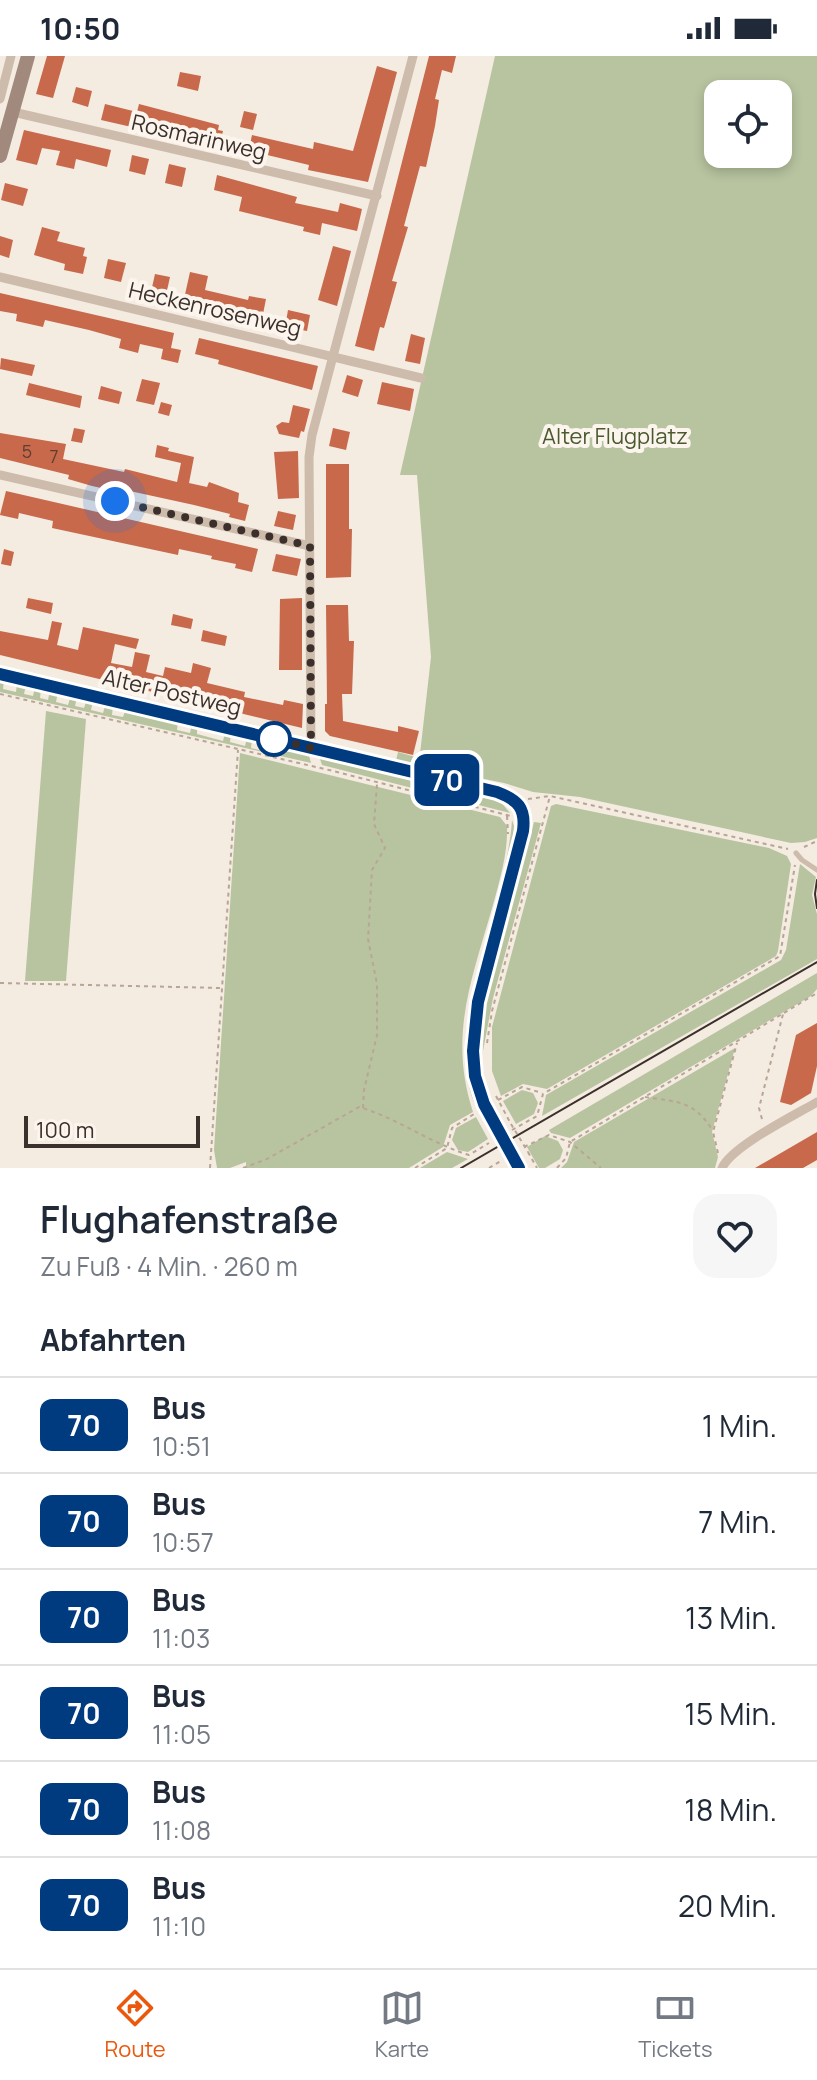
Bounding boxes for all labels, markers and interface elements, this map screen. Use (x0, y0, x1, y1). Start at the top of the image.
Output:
text: 10:50 (40, 8, 120, 49)
map controls (704, 80, 792, 168)
button: locate (704, 80, 792, 168)
street label: Rosmarinweg (129, 107, 269, 167)
street label: Heckenrosenweg (126, 275, 304, 343)
park label: Alter Flugplatz (542, 421, 688, 451)
house number: 5 (22, 439, 32, 463)
house number: 7 (49, 444, 59, 468)
your location (95, 481, 135, 521)
street label: Alter Postweg (100, 661, 244, 723)
unlabelled marker (257, 722, 291, 756)
line badge: 70 (411, 754, 483, 806)
text: 70 (430, 761, 464, 799)
scale bar (24, 1112, 200, 1148)
text: 100 m (36, 1115, 94, 1145)
text: Flughafenstraße (40, 1192, 338, 1244)
button: heart (693, 1194, 777, 1278)
text: Zu Fuß · 4 Min. · 260 m (40, 1248, 298, 1284)
text: Abfahrten (40, 1319, 186, 1360)
text: Bus (152, 1387, 206, 1428)
text: 1 Min. (702, 1405, 777, 1446)
text: 70 (67, 1406, 101, 1444)
text: 10:51 (152, 1428, 211, 1464)
text: Bus (152, 1483, 206, 1524)
text: 7 Min. (698, 1501, 777, 1542)
text: 70 (67, 1502, 101, 1540)
text: 10:57 (152, 1524, 214, 1560)
text: Bus (152, 1579, 206, 1620)
text: 13 Min. (685, 1597, 777, 1638)
text: 70 (67, 1598, 101, 1636)
text: 11:03 (152, 1620, 210, 1656)
text: Bus (152, 1675, 206, 1716)
text: 15 Min. (684, 1693, 777, 1734)
text: 70 (67, 1694, 101, 1732)
text: 11:05 (152, 1716, 211, 1752)
text: Bus (152, 1771, 206, 1812)
text: 18 Min. (684, 1789, 777, 1830)
text: 70 (67, 1790, 101, 1828)
text: 11:08 (152, 1812, 211, 1848)
text: Bus (152, 1867, 206, 1908)
text: 20 Min. (678, 1885, 777, 1926)
text: 70 (67, 1886, 101, 1924)
text: 11:10 (152, 1908, 206, 1944)
tab: Route (105, 1986, 166, 2064)
tab: Karte (375, 1986, 429, 2064)
tab: Tickets (638, 1986, 713, 2064)

